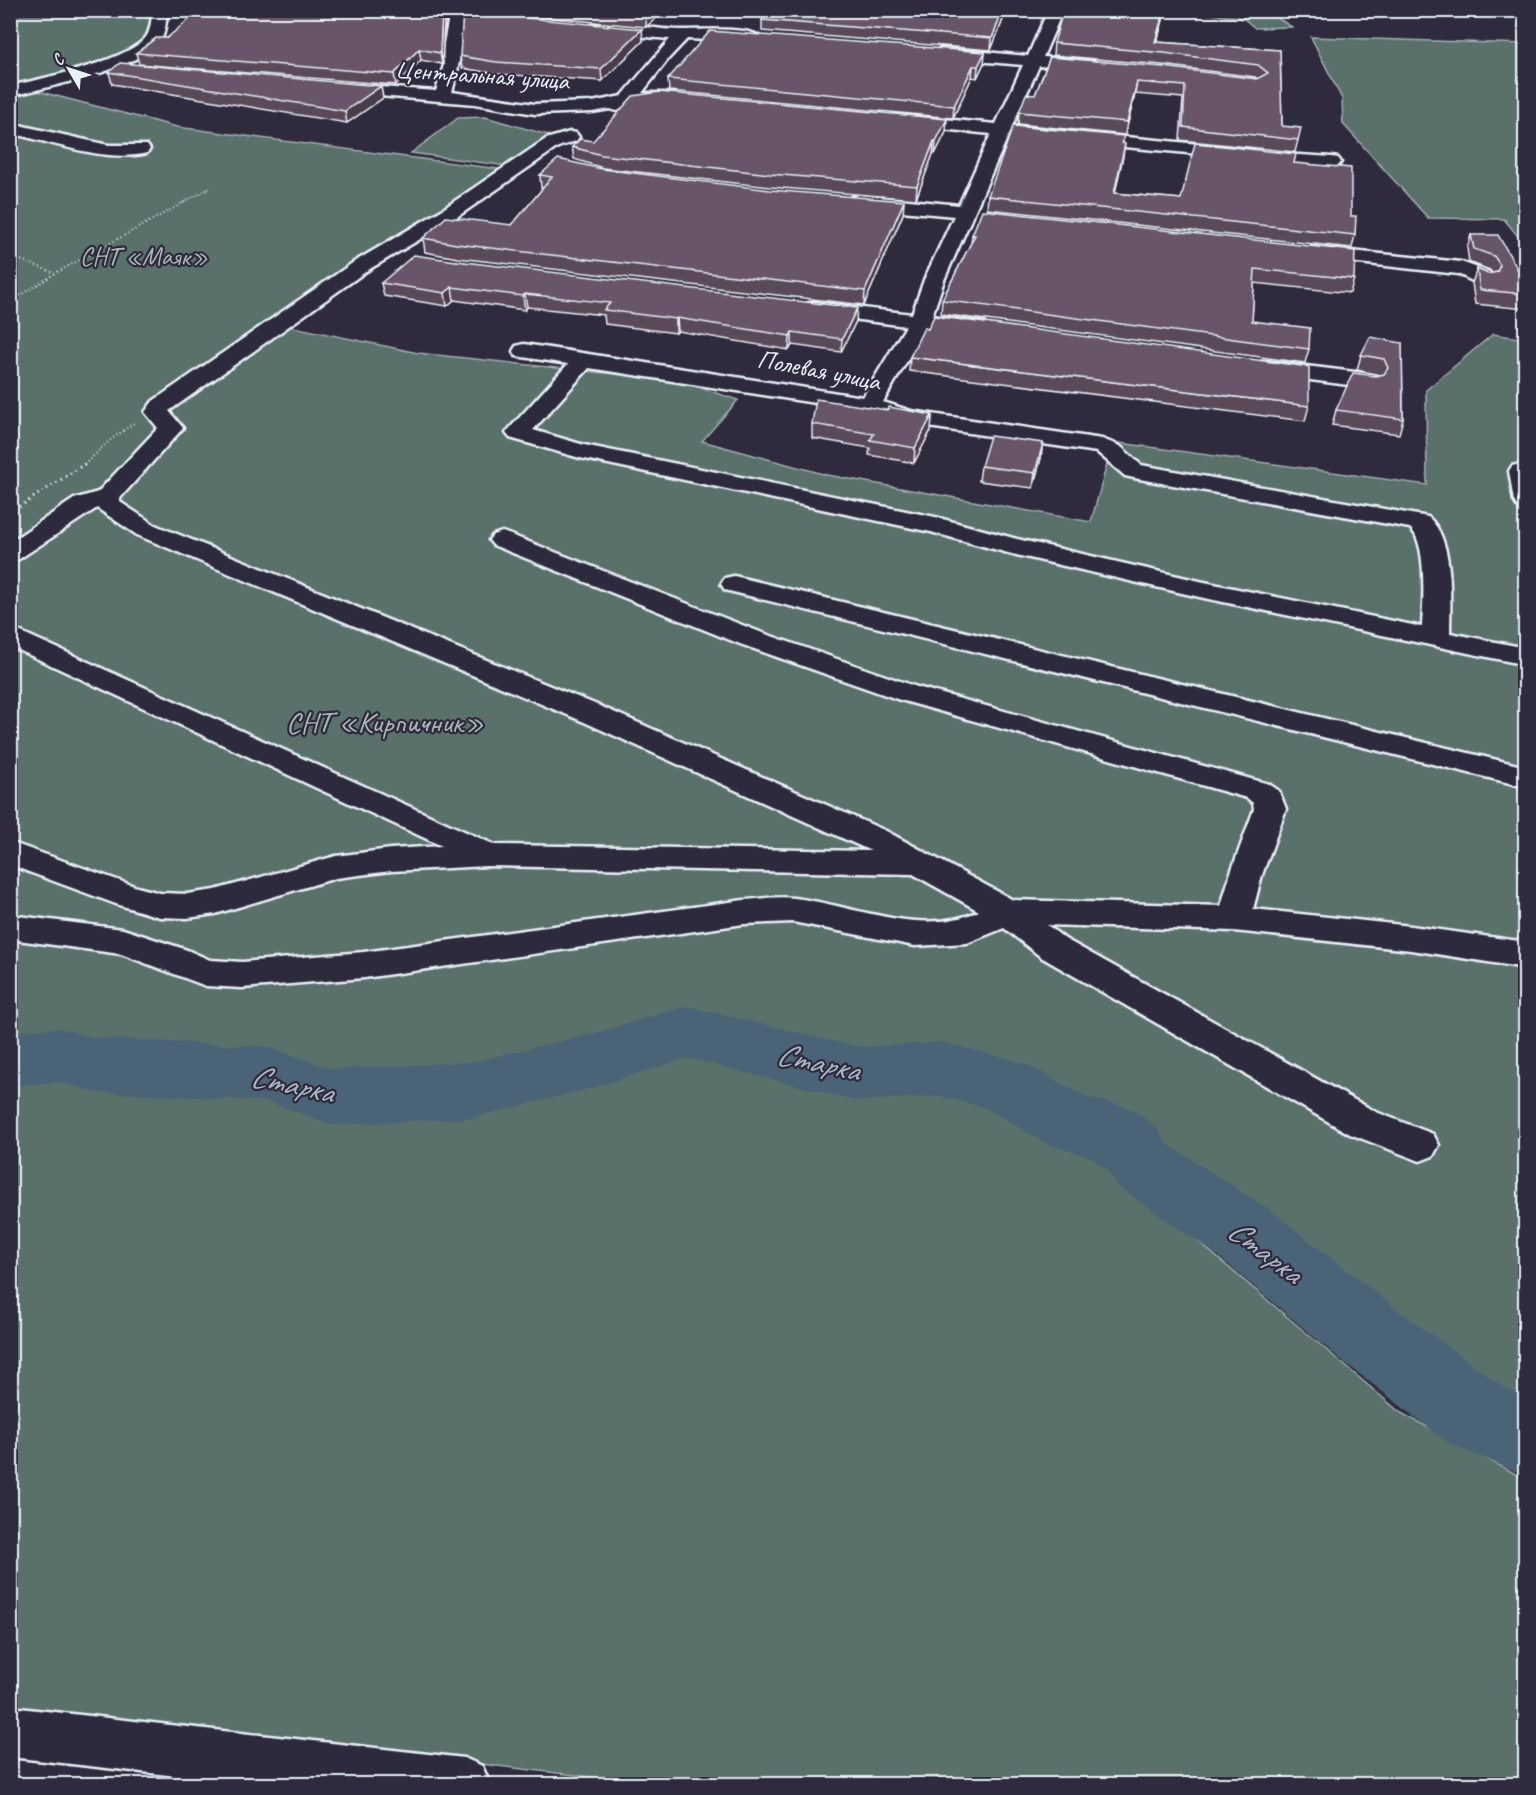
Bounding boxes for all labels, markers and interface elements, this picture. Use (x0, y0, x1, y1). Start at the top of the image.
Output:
north arrow (39, 39, 99, 99)
text: С (48, 49, 70, 70)
street label: Центральная улица (394, 52, 572, 98)
park label: СНТ «Маяк» (80, 240, 208, 273)
street label: Полевая улица (755, 342, 885, 398)
park label: СНТ «Кирпичник» (286, 703, 484, 741)
water label: Старка (773, 1033, 866, 1091)
water label: Старка (247, 1055, 340, 1113)
water label: Старка (1219, 1210, 1313, 1294)

